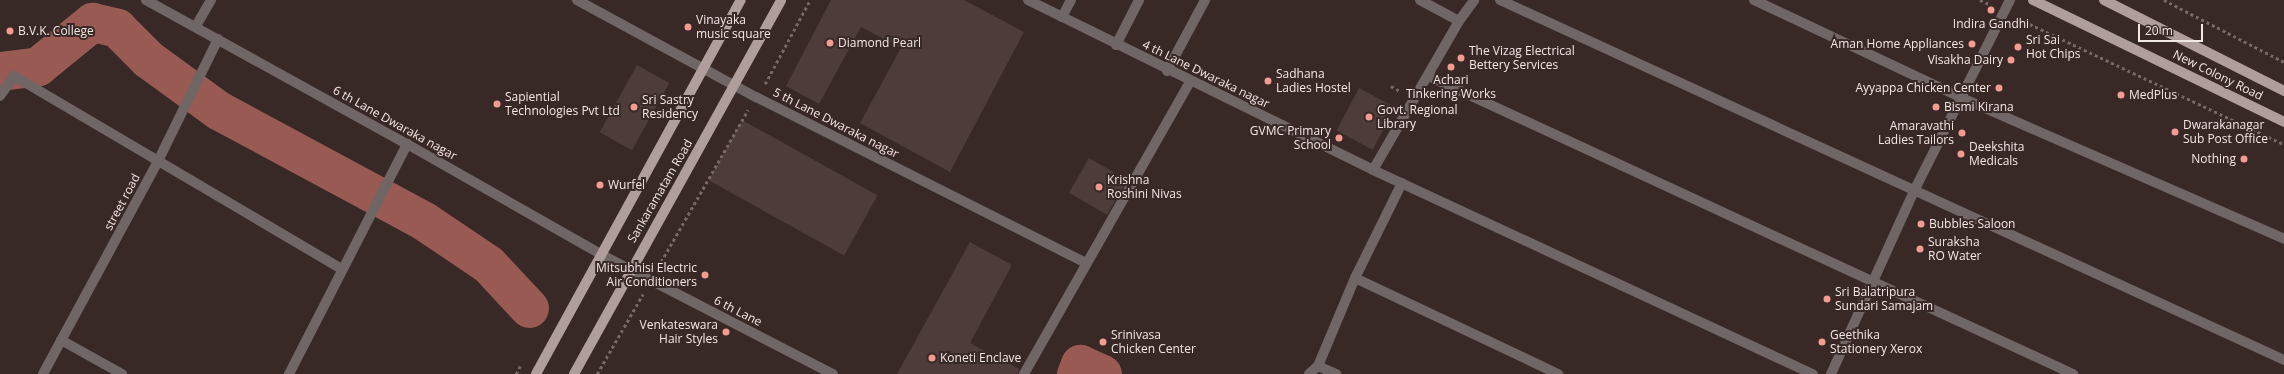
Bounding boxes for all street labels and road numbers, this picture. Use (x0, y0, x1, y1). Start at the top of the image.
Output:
street label: 4 th Lane Dwaraka nagar (1140, 37, 1272, 111)
street label: New Colony Road (2171, 47, 2265, 103)
street label: 6 th Lane Dwaraka nagar (331, 83, 459, 163)
street label: 5 th Lane Dwaraka nagar (771, 85, 901, 161)
street label: Sankaramatam Road (625, 137, 695, 245)
street label: street road (101, 171, 143, 233)
street label: 6 th Lane (712, 293, 764, 329)

